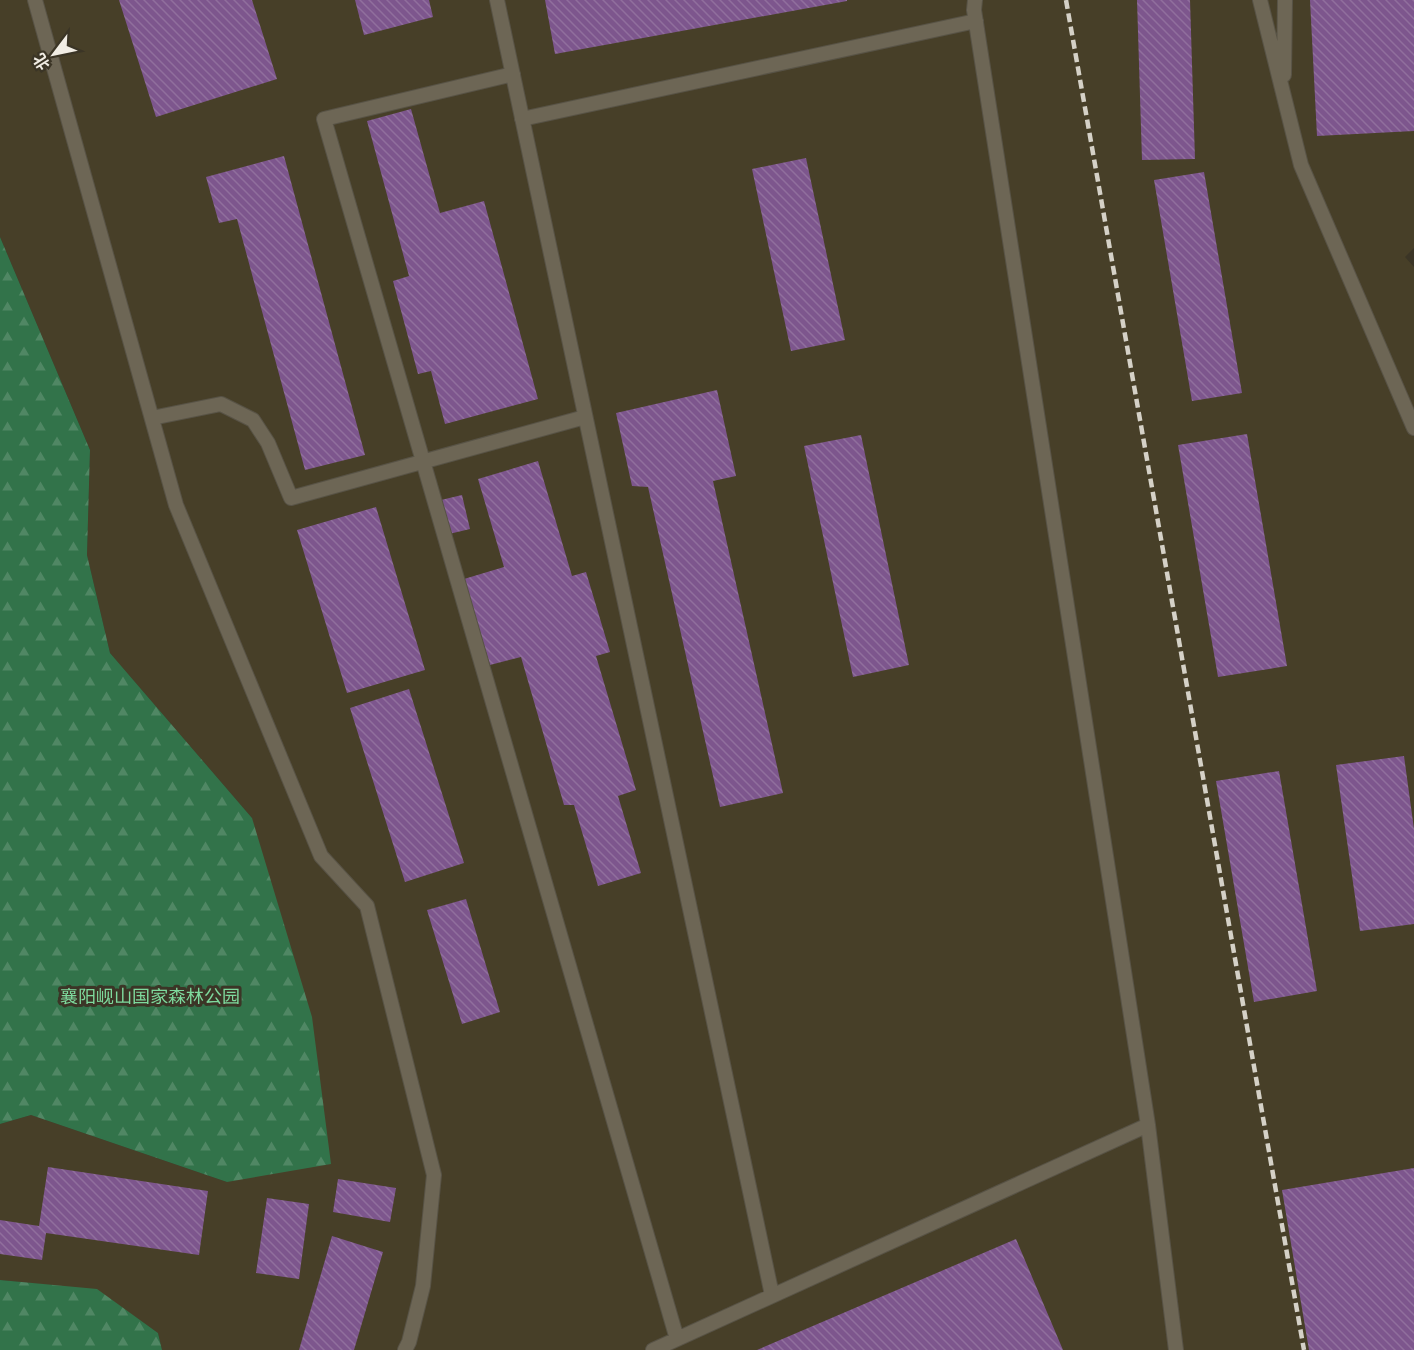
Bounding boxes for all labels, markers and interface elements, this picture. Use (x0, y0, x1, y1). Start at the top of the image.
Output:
north arrow (24, 24, 84, 84)
text: 北 (29, 50, 54, 74)
park label: 襄阳岘山国家森林公园 (60, 986, 240, 1008)

